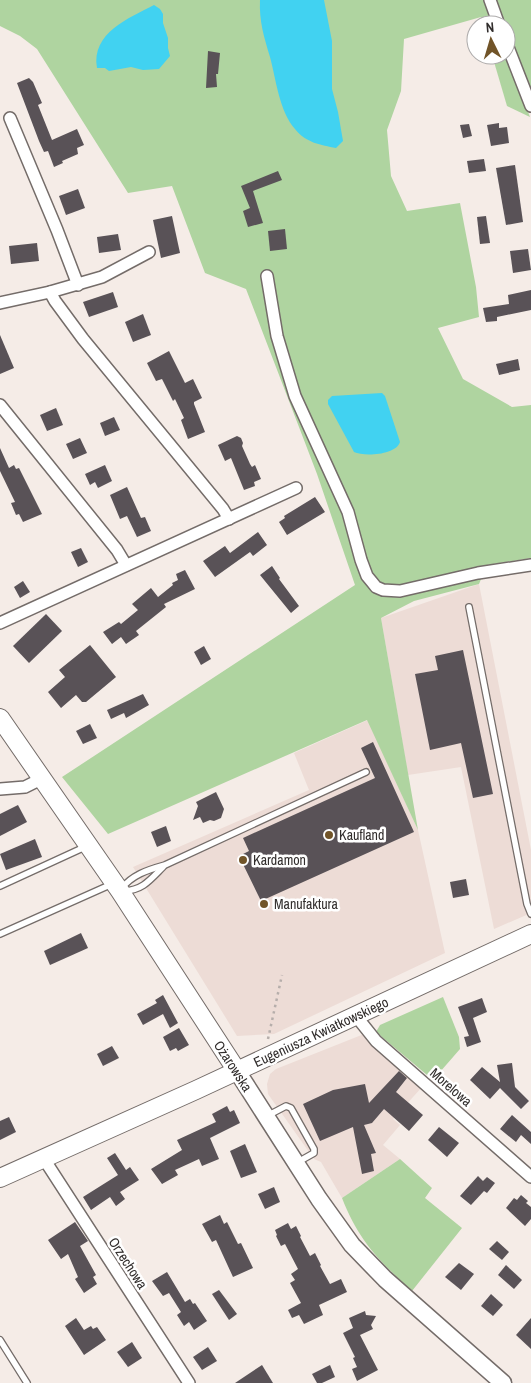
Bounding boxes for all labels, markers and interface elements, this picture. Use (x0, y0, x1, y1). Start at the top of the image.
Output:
north arrow (466, 15, 516, 65)
text: N (485, 18, 495, 36)
place label: Kaufland (339, 826, 384, 844)
marker: Kaufland (323, 829, 335, 841)
place label: Kardamon (253, 851, 306, 869)
marker: Kardamon (237, 854, 249, 866)
place label: Manufaktura (274, 895, 338, 913)
marker: Manufaktura (258, 898, 270, 910)
street label: Eugeniusza Kwiatkowskiego (251, 993, 391, 1071)
street label: Ożarowska (210, 1037, 257, 1095)
street label: Morelowa (426, 1064, 476, 1111)
street label: Orzechowa (105, 1234, 152, 1293)

